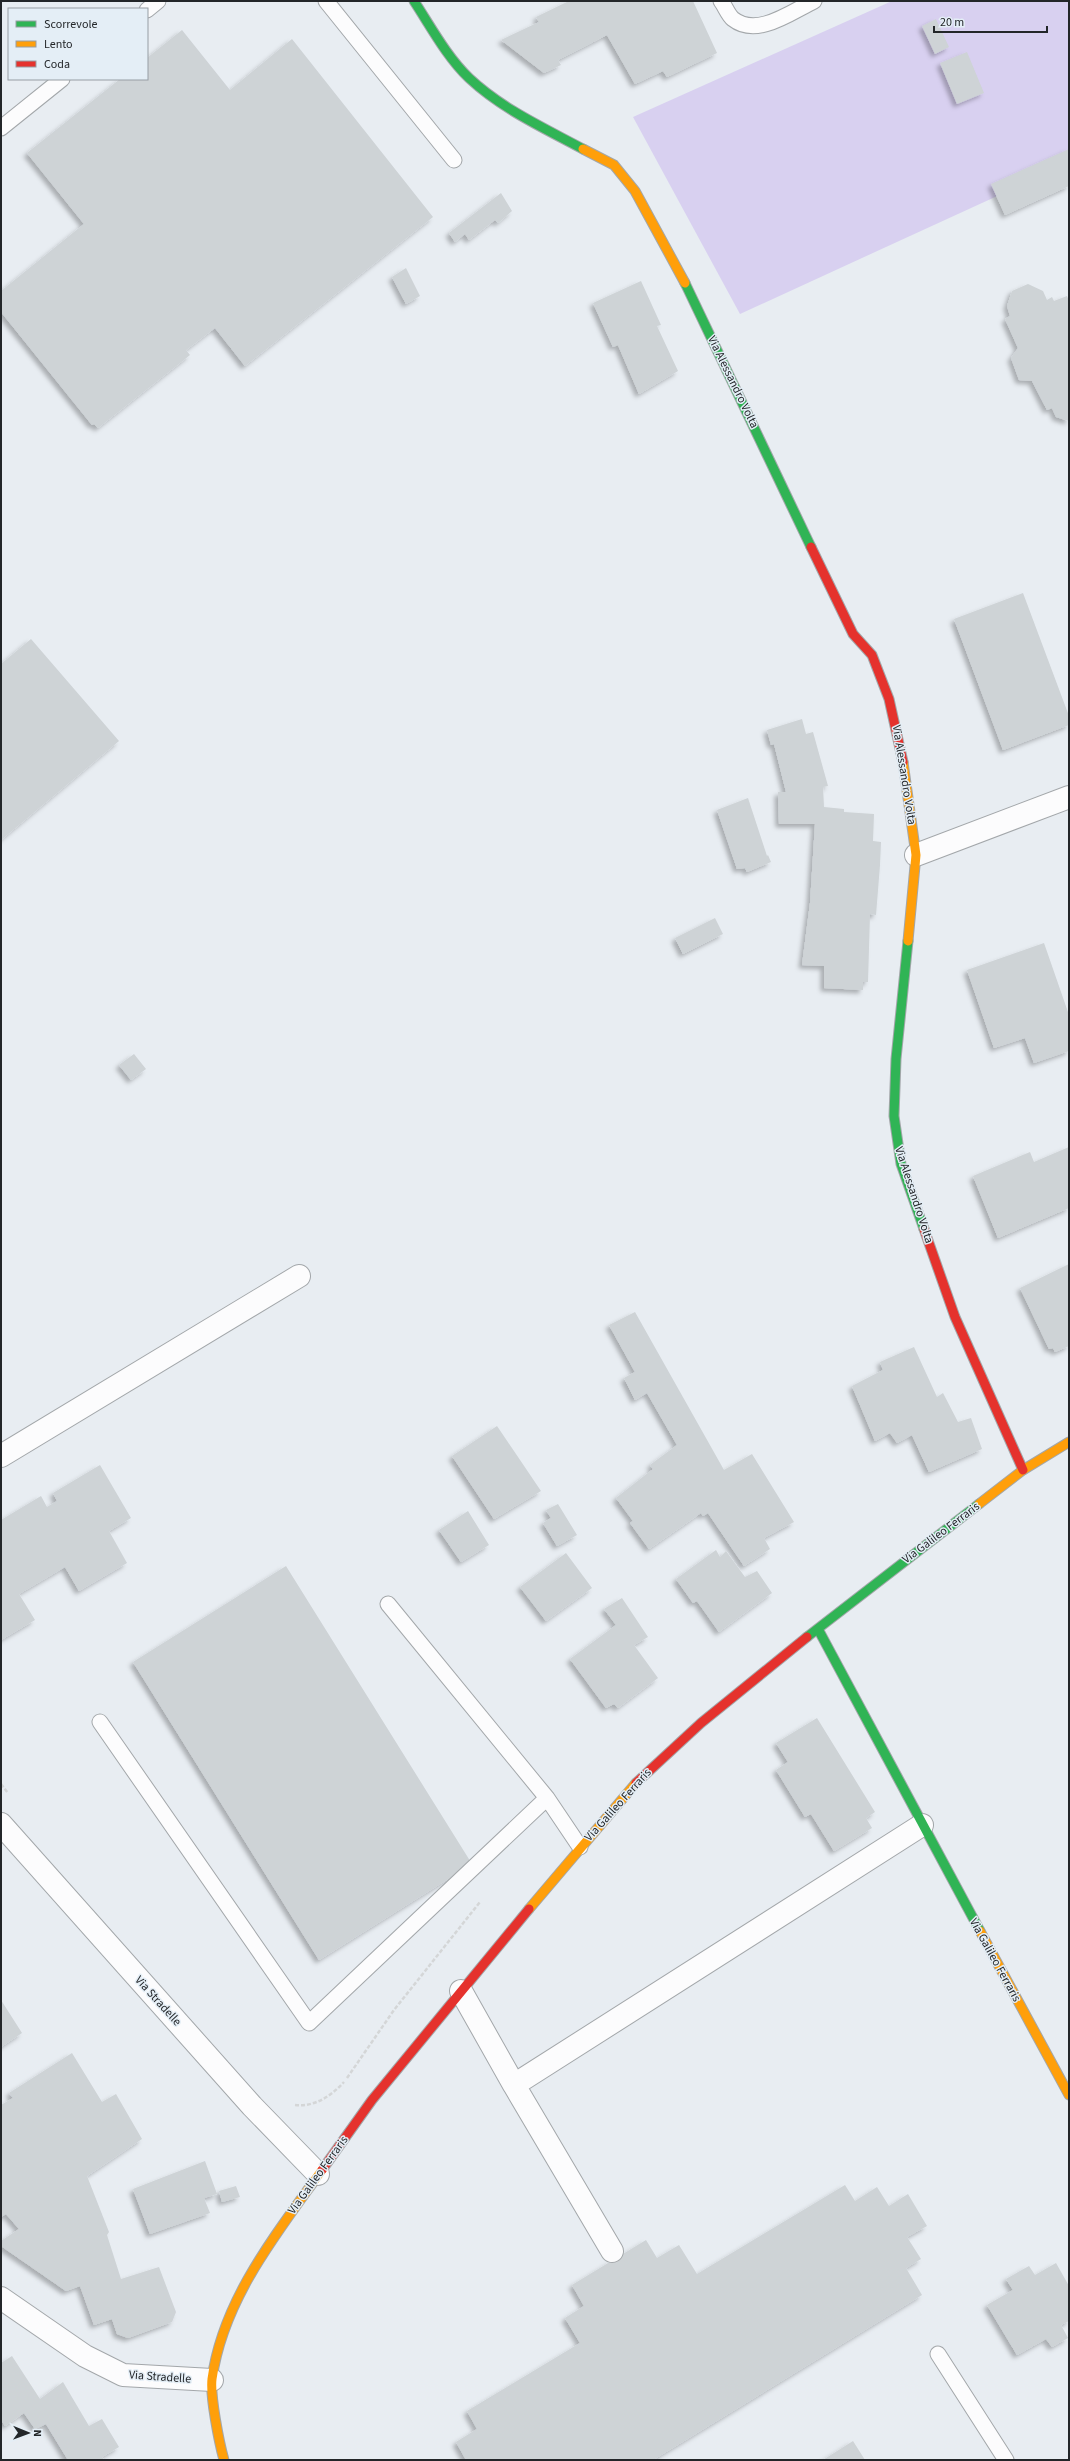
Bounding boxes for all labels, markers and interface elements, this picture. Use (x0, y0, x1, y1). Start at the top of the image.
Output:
legend (8, 8, 148, 80)
scale bar (934, 8, 1047, 34)
text: 20 m (940, 14, 964, 31)
text: Scorrevole (44, 16, 97, 33)
text: Lento (44, 36, 73, 53)
text: Coda (44, 56, 70, 73)
street label: Via Alessandro Volta (703, 333, 763, 431)
street label: Via Alessandro Volta (888, 724, 920, 826)
street label: Via Alessandro Volta (890, 1144, 938, 1246)
street label: Via Galileo Ferraris (899, 1498, 983, 1568)
street label: Via Galileo Ferraris (581, 1765, 655, 1845)
street label: Via Galileo Ferraris (965, 1915, 1025, 2005)
street label: Via Stradelle (131, 1972, 185, 2030)
street label: Via Galileo Ferraris (284, 2132, 352, 2218)
street label: Via Stradelle (128, 2366, 192, 2388)
north arrow (8, 2413, 48, 2453)
text: N (30, 2429, 45, 2437)

